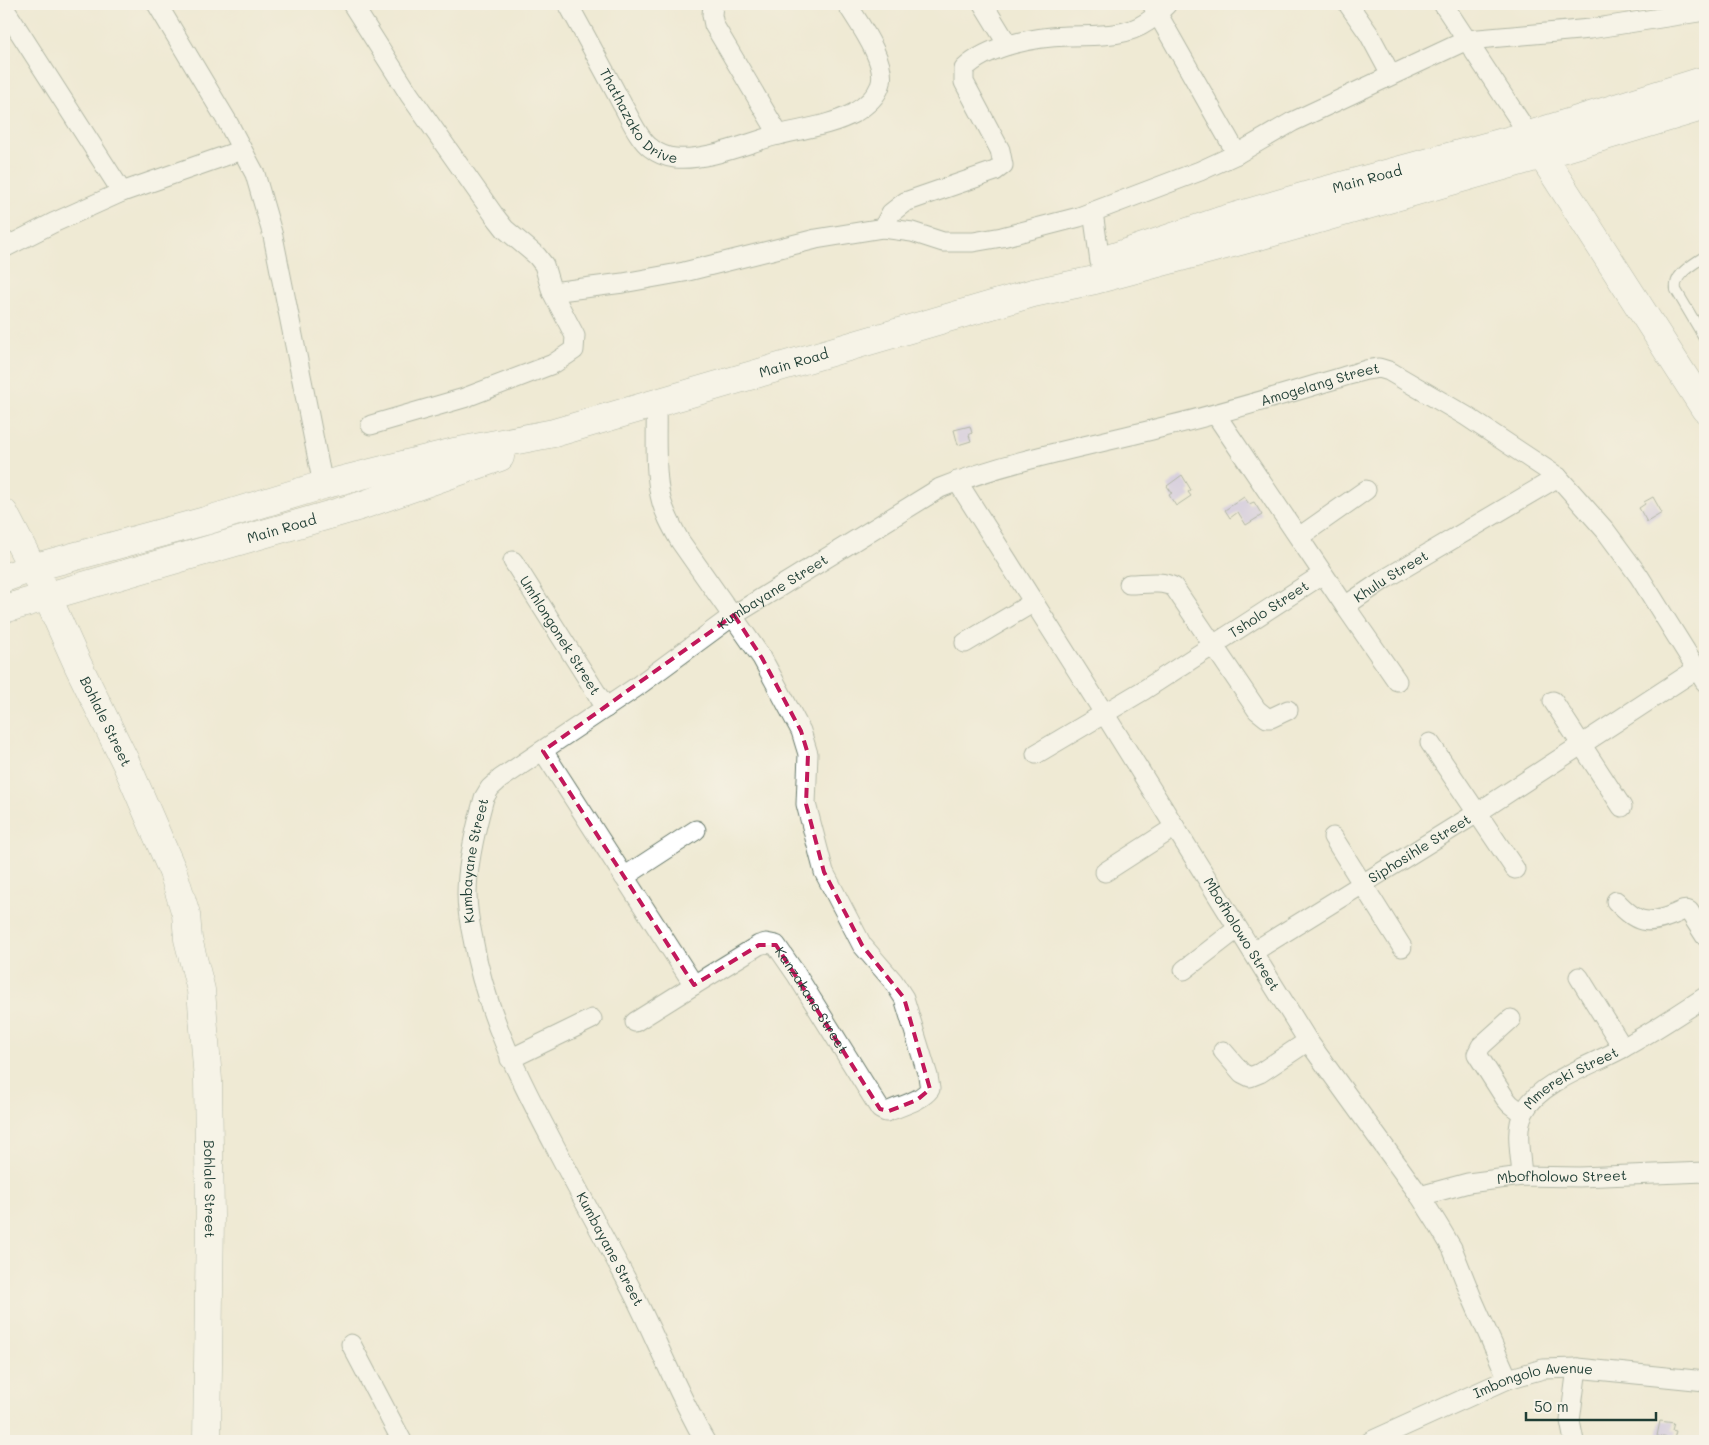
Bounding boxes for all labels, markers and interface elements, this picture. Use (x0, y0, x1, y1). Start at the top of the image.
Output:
street label: Thathazako Drive (596, 65, 679, 167)
street label: Main Road (1330, 160, 1404, 197)
street label: Main Road (757, 343, 831, 382)
street label: Amogelang Street (1258, 358, 1381, 410)
street label: Main Road (245, 509, 319, 547)
street label: Khulu Street (1350, 546, 1431, 607)
street label: Kumbayane Street (713, 550, 831, 633)
street label: Umhlongonek Street (516, 572, 605, 698)
street label: Tsholo Street (1225, 576, 1312, 642)
street label: Bohlale Street (76, 673, 136, 770)
street label: Kumbayane Street (457, 796, 493, 925)
street label: Siphosihle Street (1364, 809, 1474, 887)
street label: Mbofholowo Street (1199, 874, 1284, 994)
street label: Kanzakane Street (771, 943, 853, 1057)
street label: Mmereki Street (1519, 1042, 1621, 1113)
street label: Bohlale Street (200, 1140, 220, 1238)
street label: Mbofholowo Street (1496, 1165, 1627, 1188)
street label: Kumbayane Street (572, 1188, 649, 1309)
street label: Imbongolo Avenue (1470, 1358, 1594, 1403)
scale bar (1526, 1390, 1656, 1422)
text: 50 m (1534, 1396, 1569, 1416)

